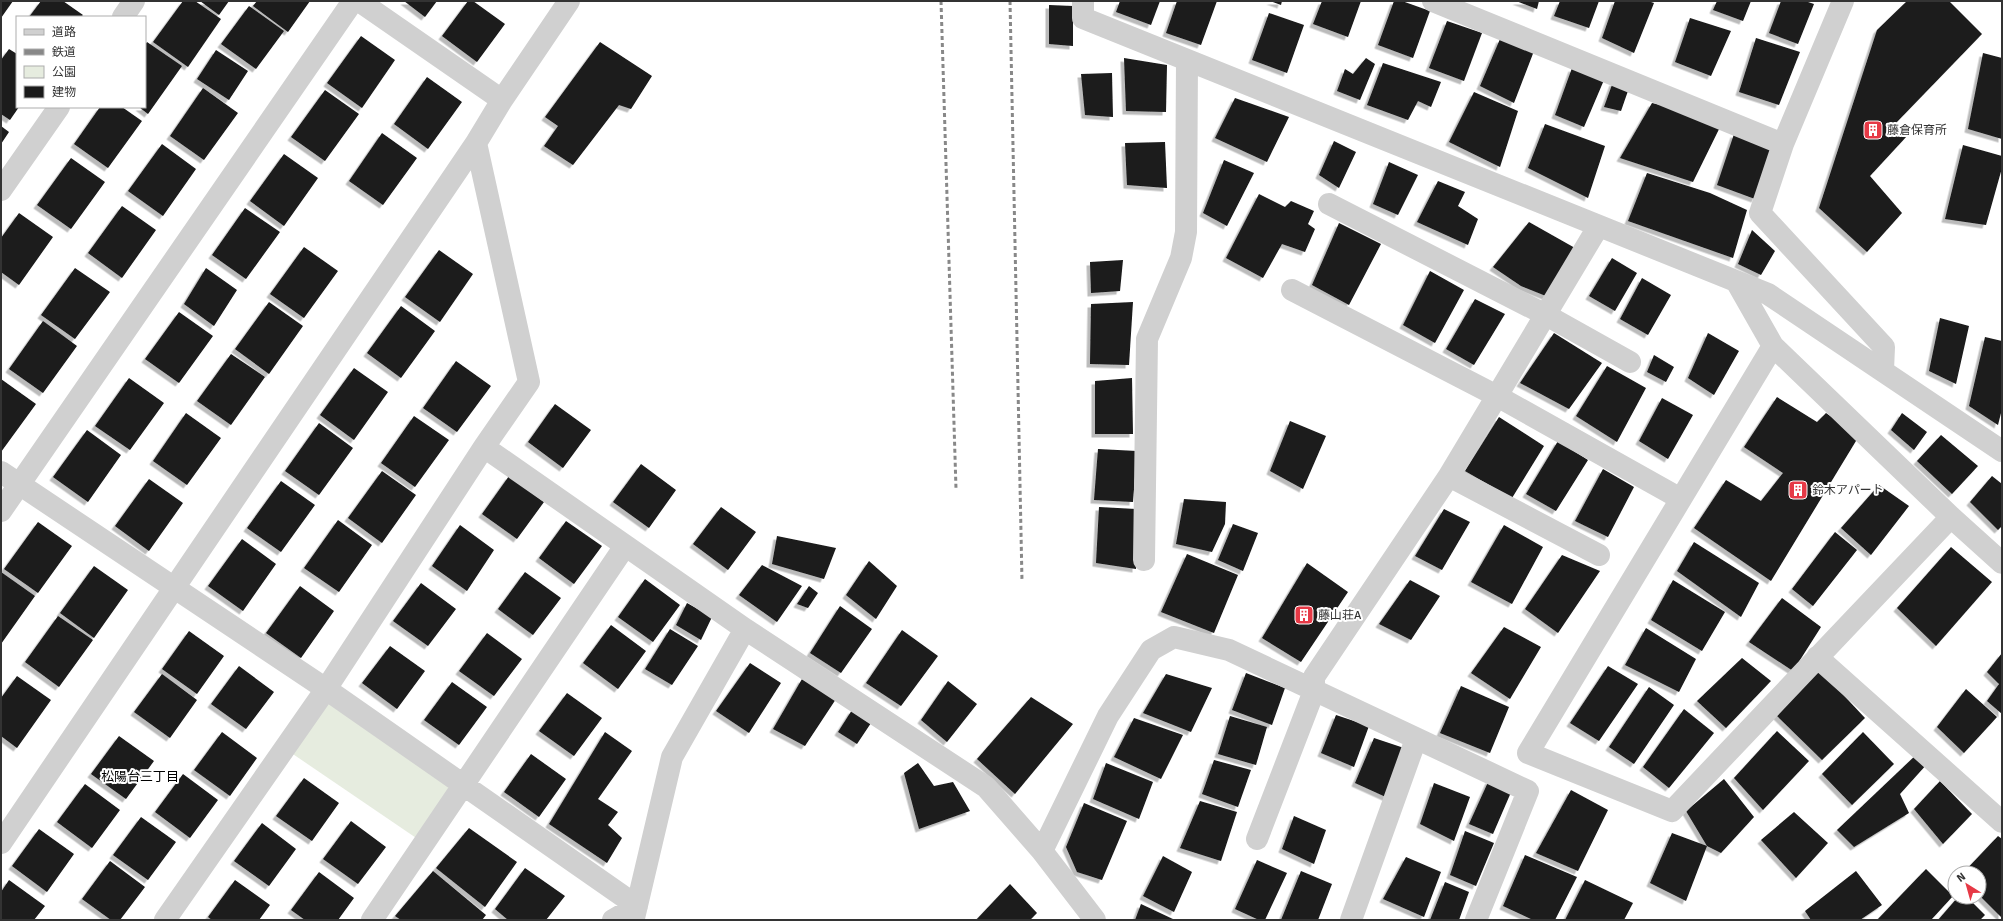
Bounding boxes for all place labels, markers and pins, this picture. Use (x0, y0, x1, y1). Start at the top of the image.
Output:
building icon: 藤倉保育所 (1862, 119, 1884, 141)
place label: 藤倉保育所 (1887, 123, 1947, 138)
building icon: 鈴木アパート (1787, 479, 1809, 501)
place label: 鈴木アパート (1812, 483, 1884, 498)
building icon: 藤山荘A (1293, 604, 1315, 626)
place label: 藤山荘A (1318, 608, 1362, 623)

